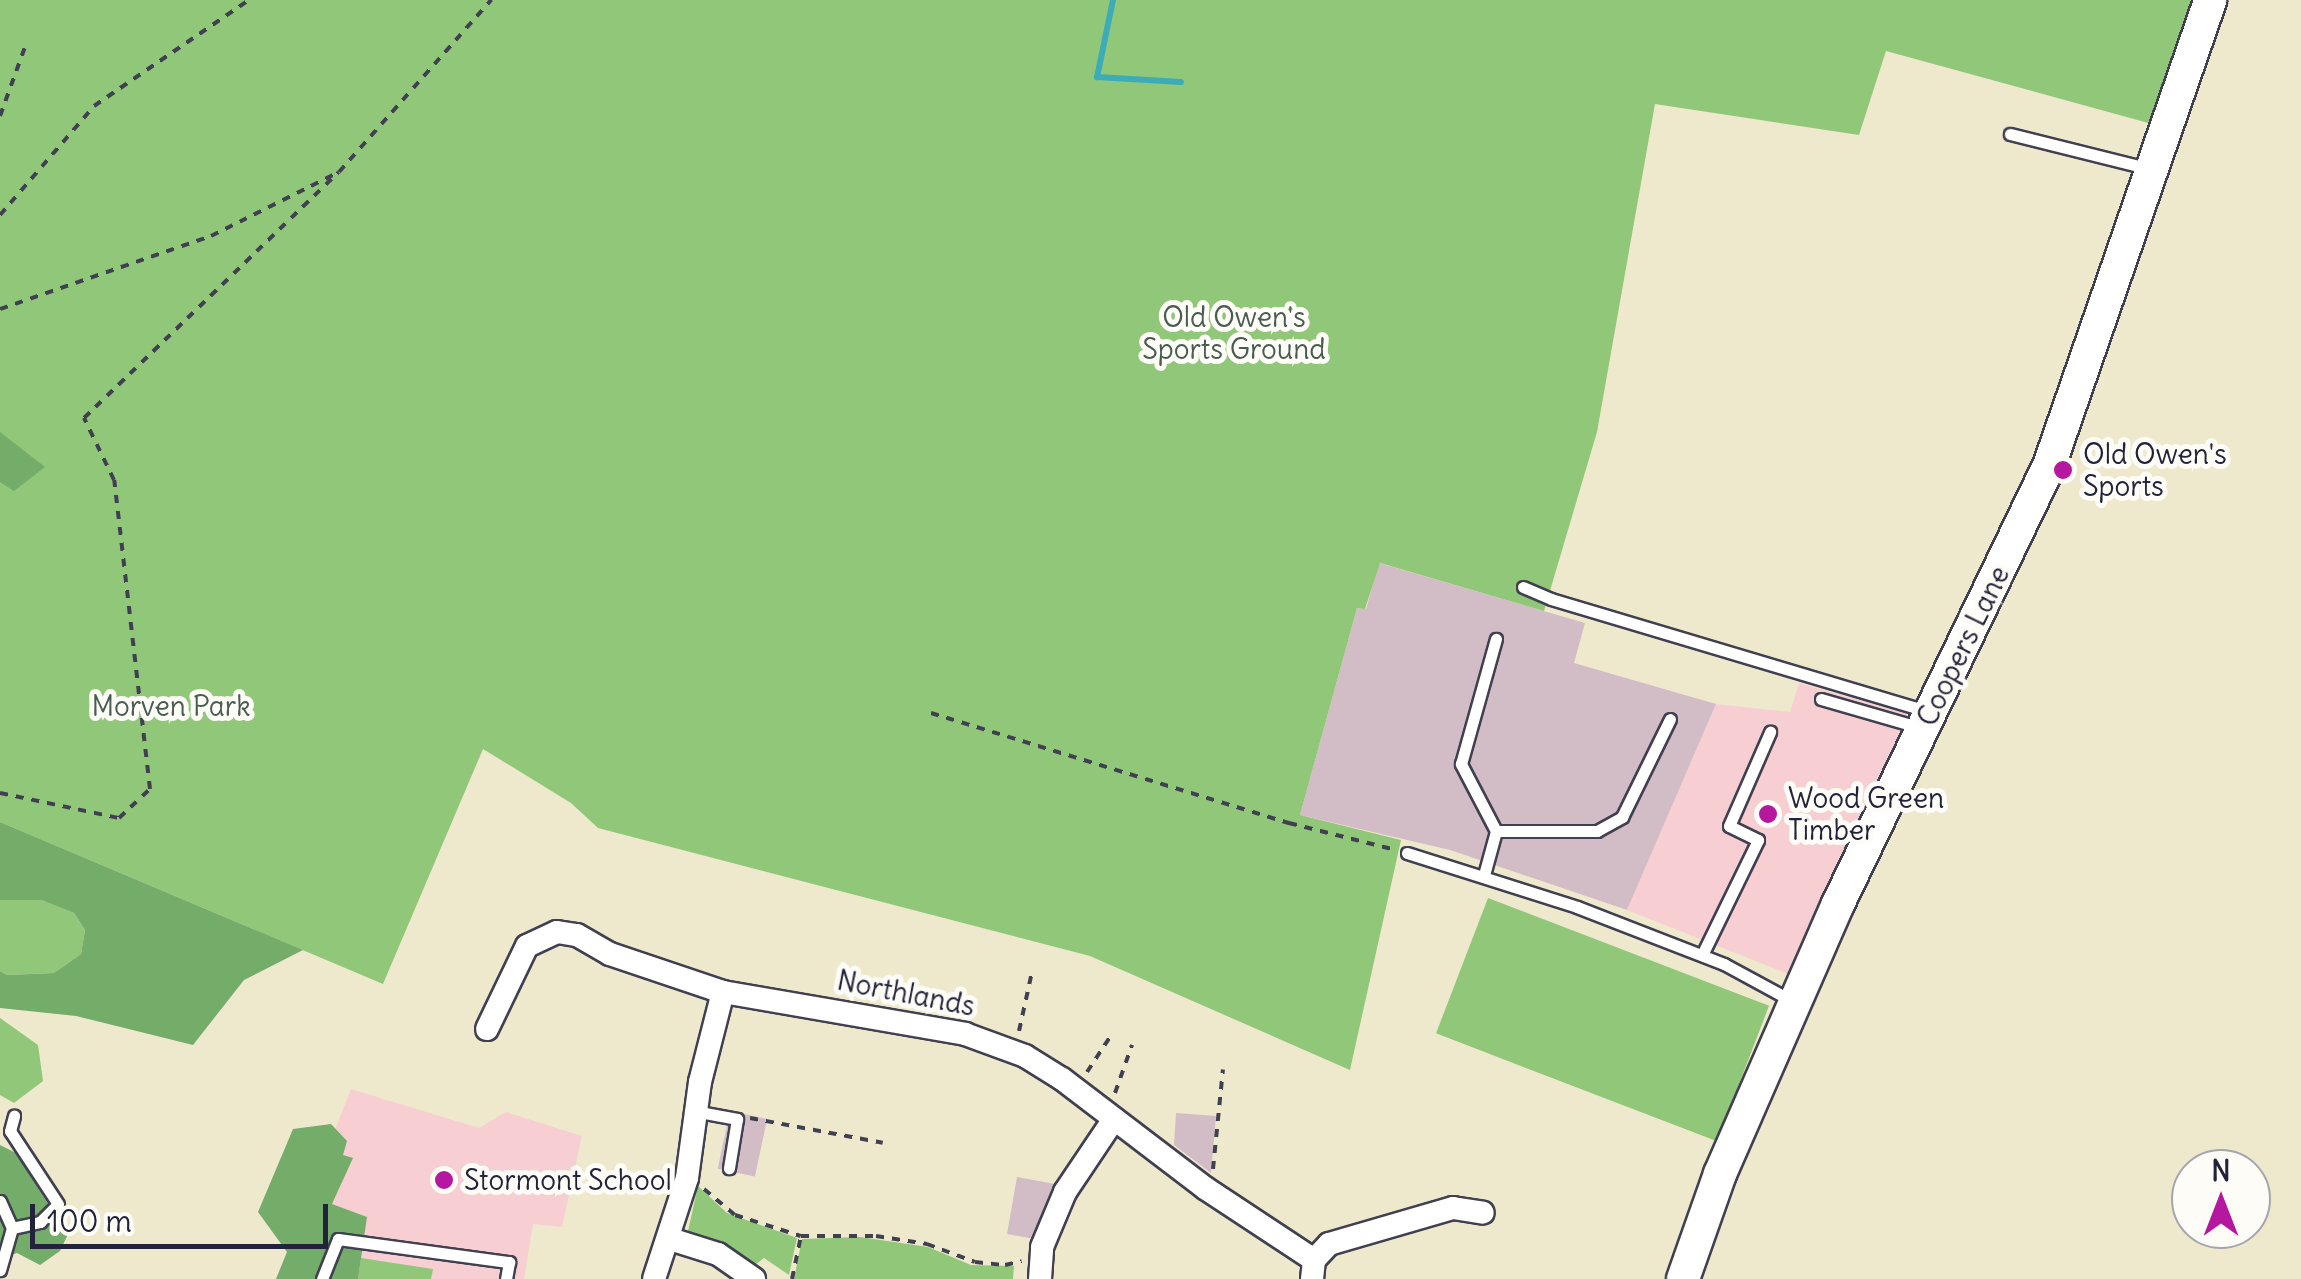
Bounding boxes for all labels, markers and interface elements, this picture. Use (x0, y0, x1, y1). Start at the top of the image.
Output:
park label: Old Owen's Sports Ground (1142, 300, 1326, 366)
place label: Old Owen's Sports (2083, 437, 2227, 503)
marker: Old Owen's Sports (2052, 459, 2074, 481)
street label: Coopers Lane (1910, 561, 2016, 731)
park label: Morven Park (91, 689, 251, 723)
place label: Wood Green Timber (1788, 781, 1944, 847)
marker: Wood Green Timber (1757, 803, 1779, 825)
street label: Northlands (834, 963, 978, 1023)
north arrow (2171, 1149, 2271, 1249)
text: N (2211, 1153, 2231, 1189)
place label: Stormont School (464, 1163, 672, 1197)
marker: Stormont School (433, 1169, 455, 1191)
scale bar (35, 1184, 332, 1246)
text: 100 m (47, 1202, 132, 1240)

